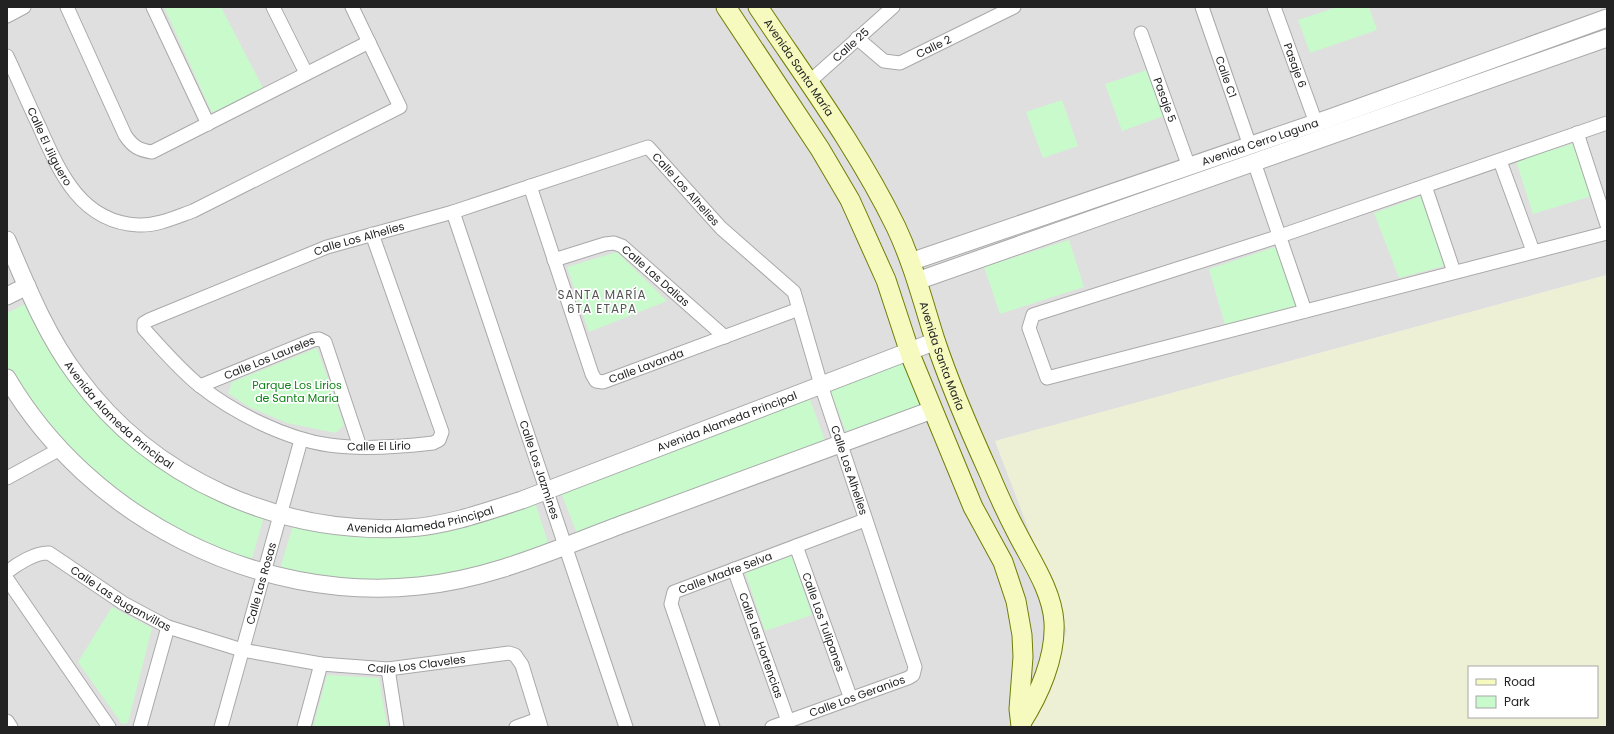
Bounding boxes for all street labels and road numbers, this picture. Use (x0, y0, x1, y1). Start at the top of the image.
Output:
street label: Avenida Santa María (760, 16, 838, 119)
street label: Calle 25 (829, 24, 873, 65)
street label: Calle 2 (913, 31, 954, 62)
street label: Pasaje 6 (1280, 41, 1311, 90)
street label: Calle C1 (1212, 54, 1241, 100)
street label: Pasaje 5 (1150, 75, 1180, 124)
street label: Calle El Jilguero (23, 105, 76, 189)
street label: Avenida Cerro Laguna (1199, 115, 1321, 169)
street label: Calle Los Alhelies (649, 149, 723, 229)
street label: Calle Los Alhelies (311, 218, 406, 260)
street label: Calle Las Dalias (618, 241, 693, 310)
street label: Avenida Santa María (916, 300, 969, 413)
street label: Calle Los Laureles (221, 332, 318, 383)
street label: Calle Lavanda (606, 345, 686, 387)
street label: Avenida Alameda Principal (61, 358, 177, 473)
street label: Avenida Alameda Principal (655, 387, 799, 455)
street label: Calle Los Jazmines (516, 418, 564, 522)
street label: Calle Los Alhelies (827, 423, 872, 517)
street label: Calle El Lirio (347, 437, 411, 455)
street label: Avenida Alameda Principal (346, 502, 496, 537)
street label: Calle Las Rosas (242, 540, 280, 626)
street label: Calle Madre Selva (676, 548, 774, 598)
street label: Calle Las Buganvillas (67, 562, 174, 635)
street label: Calle Los Tulipanes (798, 570, 849, 674)
street label: Calle Las Hortencias (735, 590, 787, 701)
street label: Calle Los Claveles (367, 651, 467, 677)
street label: Calle Los Geranios (807, 671, 907, 721)

